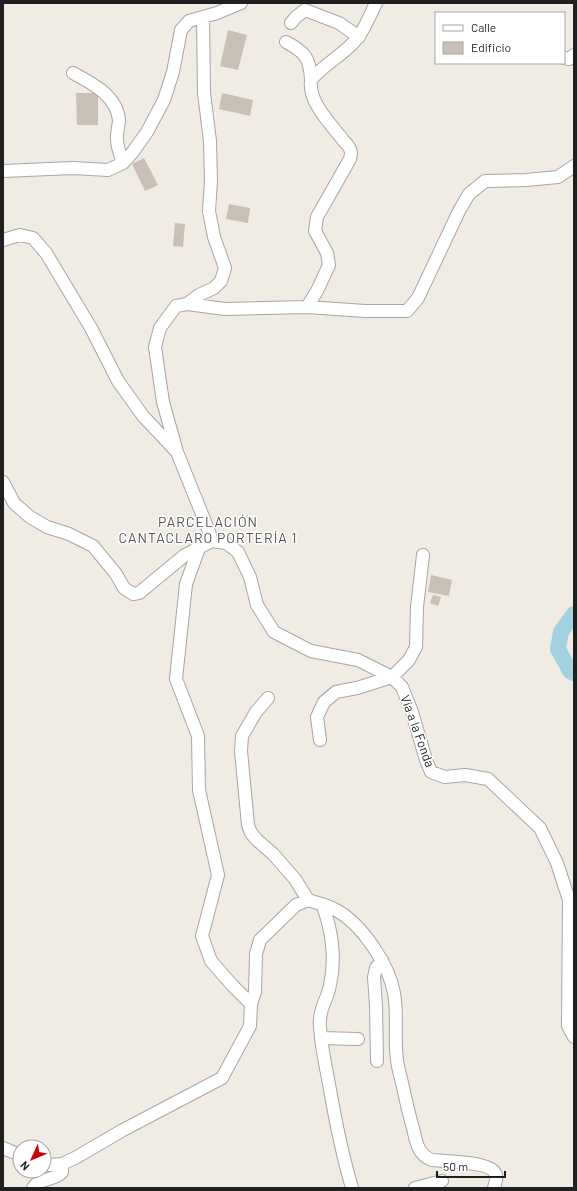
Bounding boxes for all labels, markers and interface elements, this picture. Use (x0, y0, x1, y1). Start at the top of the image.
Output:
legend (435, 12, 565, 64)
text: Calle (471, 20, 496, 34)
text: Edificio (471, 40, 511, 54)
district label: PARCELACIÓN CANTACLARO PORTERÍA 1 (119, 513, 297, 546)
street label: Vía a la Fonda (398, 693, 438, 769)
north arrow (12, 1139, 52, 1179)
scale bar (437, 1153, 505, 1179)
text: N (17, 1159, 32, 1173)
text: 50 m (443, 1159, 468, 1173)

